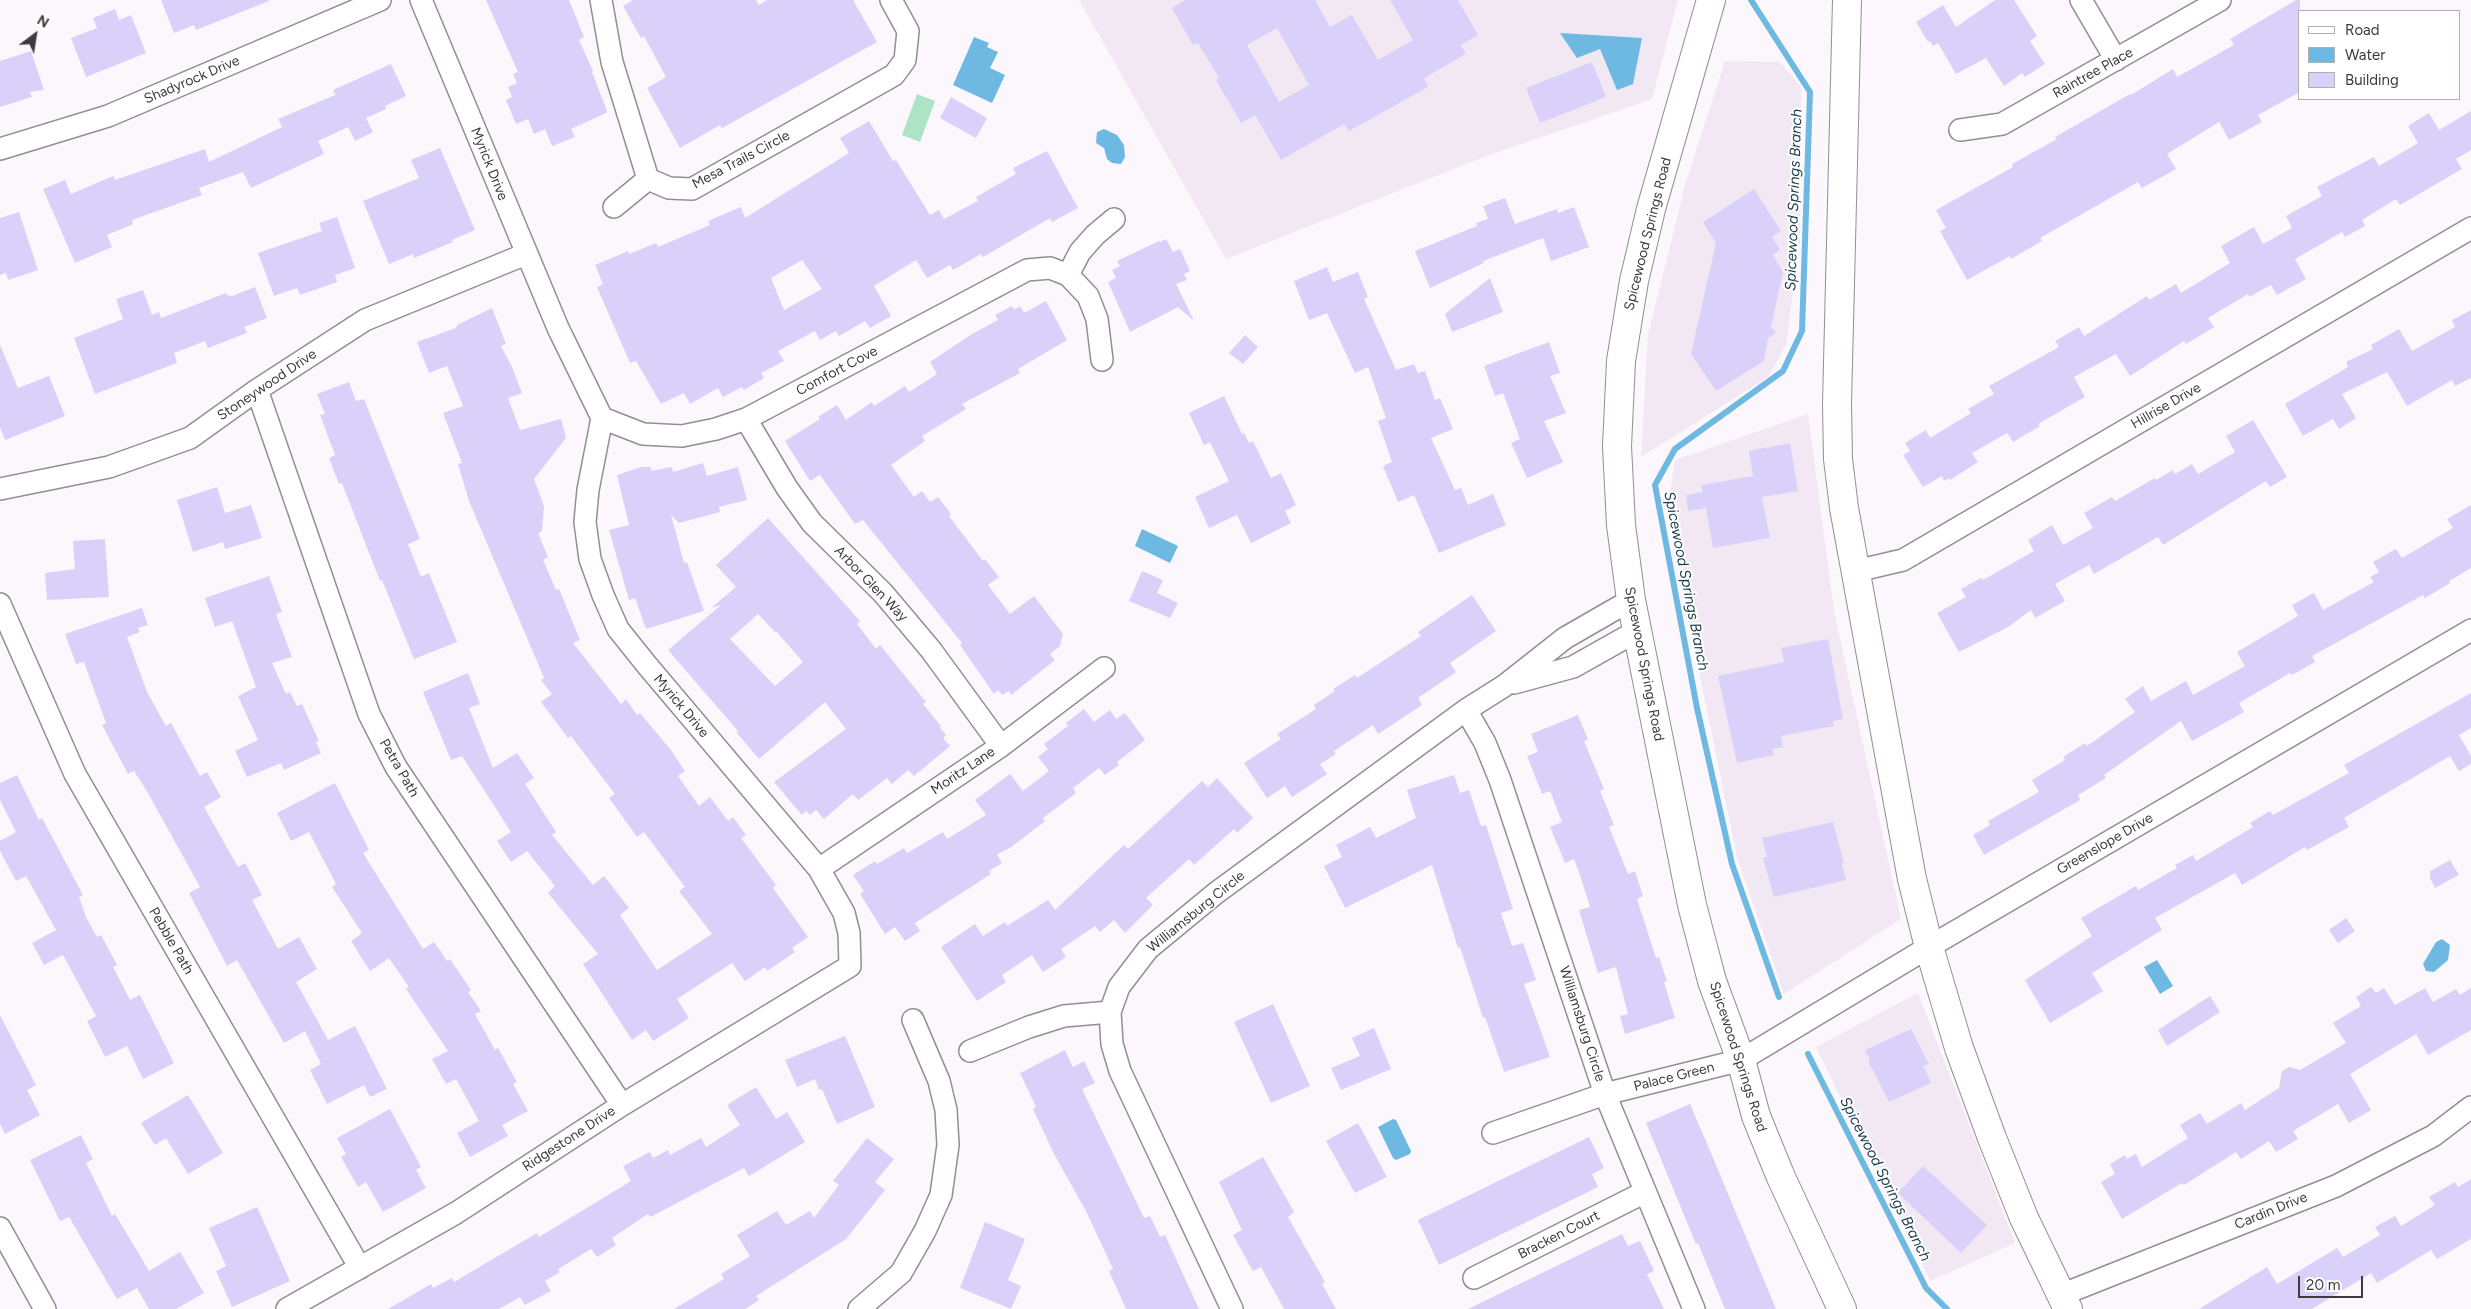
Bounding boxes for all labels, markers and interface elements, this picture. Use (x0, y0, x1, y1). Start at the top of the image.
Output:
north arrow (10, 10, 60, 60)
legend (2298, 10, 2461, 100)
text: N (34, 12, 52, 32)
text: Road (2345, 21, 2380, 39)
street label: Raintree Place (2050, 44, 2136, 102)
text: Water (2345, 46, 2385, 64)
street label: Shadyrock Drive (142, 52, 242, 108)
text: Building (2345, 71, 2399, 89)
water label: Spicewood Springs Branch (1782, 109, 1806, 291)
street label: Myrick Drive (467, 125, 511, 203)
street label: Mesa Trails Circle (689, 127, 793, 193)
street label: Spicewood Springs Road (1621, 156, 1675, 312)
street label: Comfort Cove (793, 343, 881, 399)
street label: Stoneywood Drive (214, 346, 320, 424)
street label: Hillrise Drive (2128, 379, 2204, 433)
water label: Spicewood Springs Branch (1660, 490, 1712, 672)
street label: Arbor Glen Way (831, 543, 911, 625)
street label: Spicewood Springs Road (1621, 585, 1667, 743)
street label: Myrick Drive (650, 671, 712, 741)
street label: Petra Path (376, 736, 422, 800)
street label: Moritz Lane (928, 744, 998, 798)
street label: Greenslope Drive (2054, 810, 2156, 878)
street label: Williamsburg Circle (1144, 868, 1248, 956)
street label: Pebble Path (145, 905, 197, 977)
street label: Williamsburg Circle (1555, 964, 1609, 1084)
street label: Spicewood Springs Road (1706, 980, 1770, 1134)
street label: Palace Green (1632, 1059, 1716, 1095)
water label: Spicewood Springs Branch (1836, 1094, 1934, 1264)
street label: Ridgestone Drive (519, 1103, 619, 1175)
street label: Cardin Drive (2232, 1189, 2310, 1233)
street label: Bracken Court (1515, 1207, 1603, 1263)
scale bar (2301, 1266, 2366, 1298)
text: 20 m (2306, 1276, 2340, 1294)

